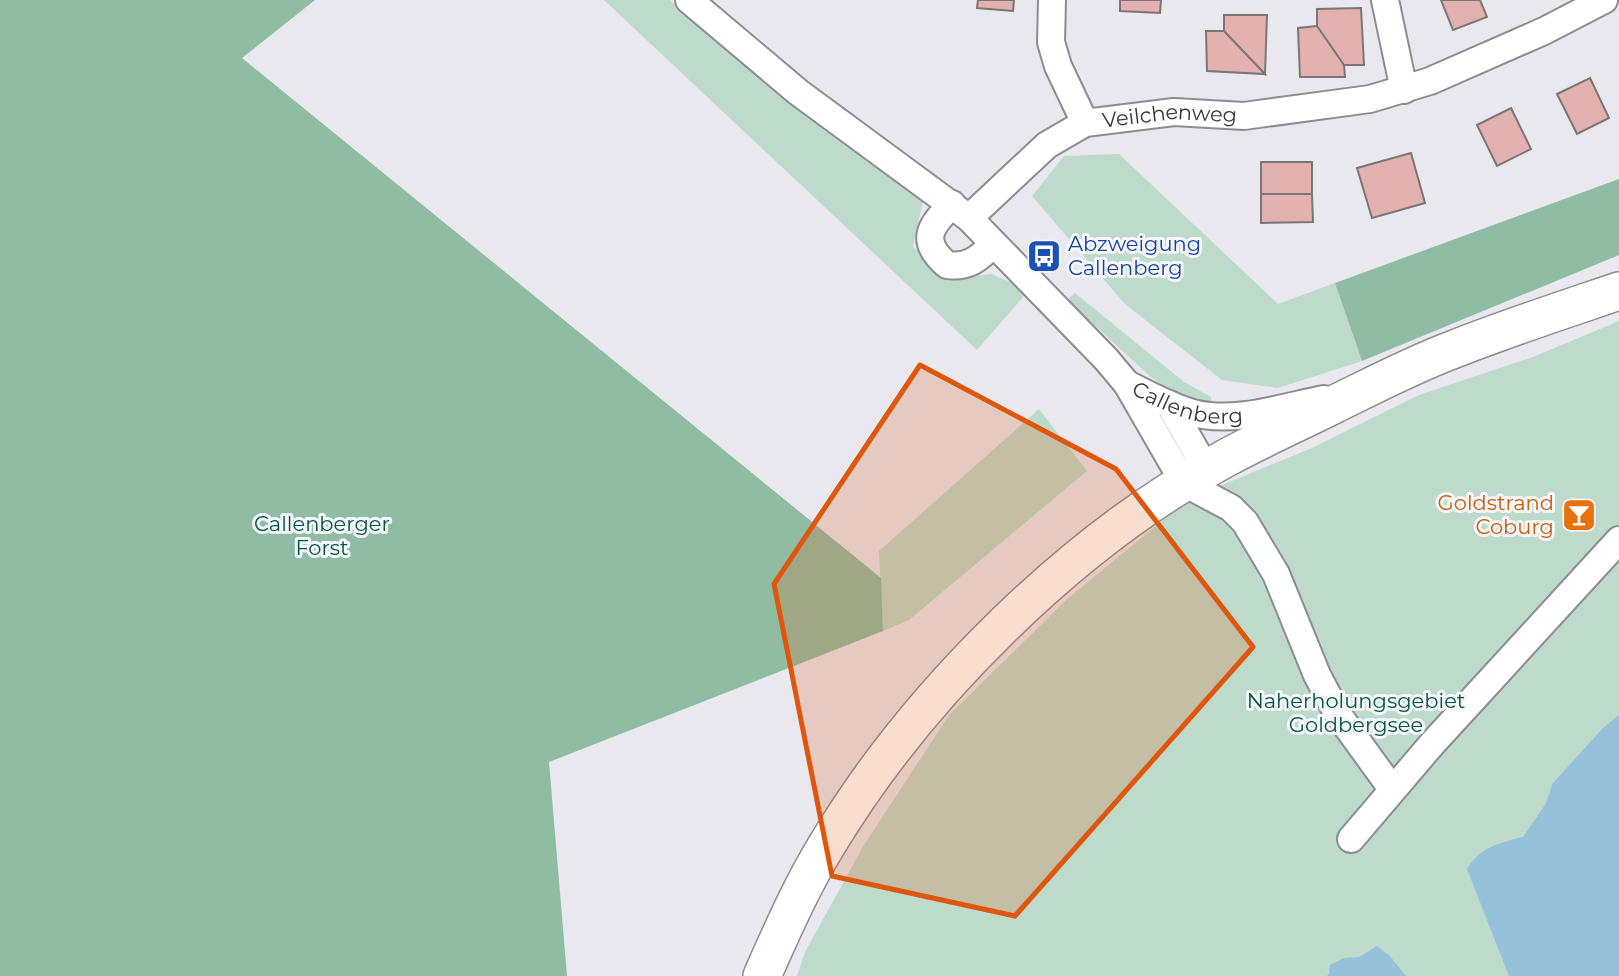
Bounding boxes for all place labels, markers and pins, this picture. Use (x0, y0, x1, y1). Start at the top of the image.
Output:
place label: Abzweigung Callenberg (1068, 231, 1201, 280)
bus stop icon: Abzweigung Callenberg (1025, 237, 1063, 275)
place label: Goldstrand Coburg (1438, 490, 1554, 539)
bar icon: Goldstrand Coburg (1560, 496, 1598, 534)

